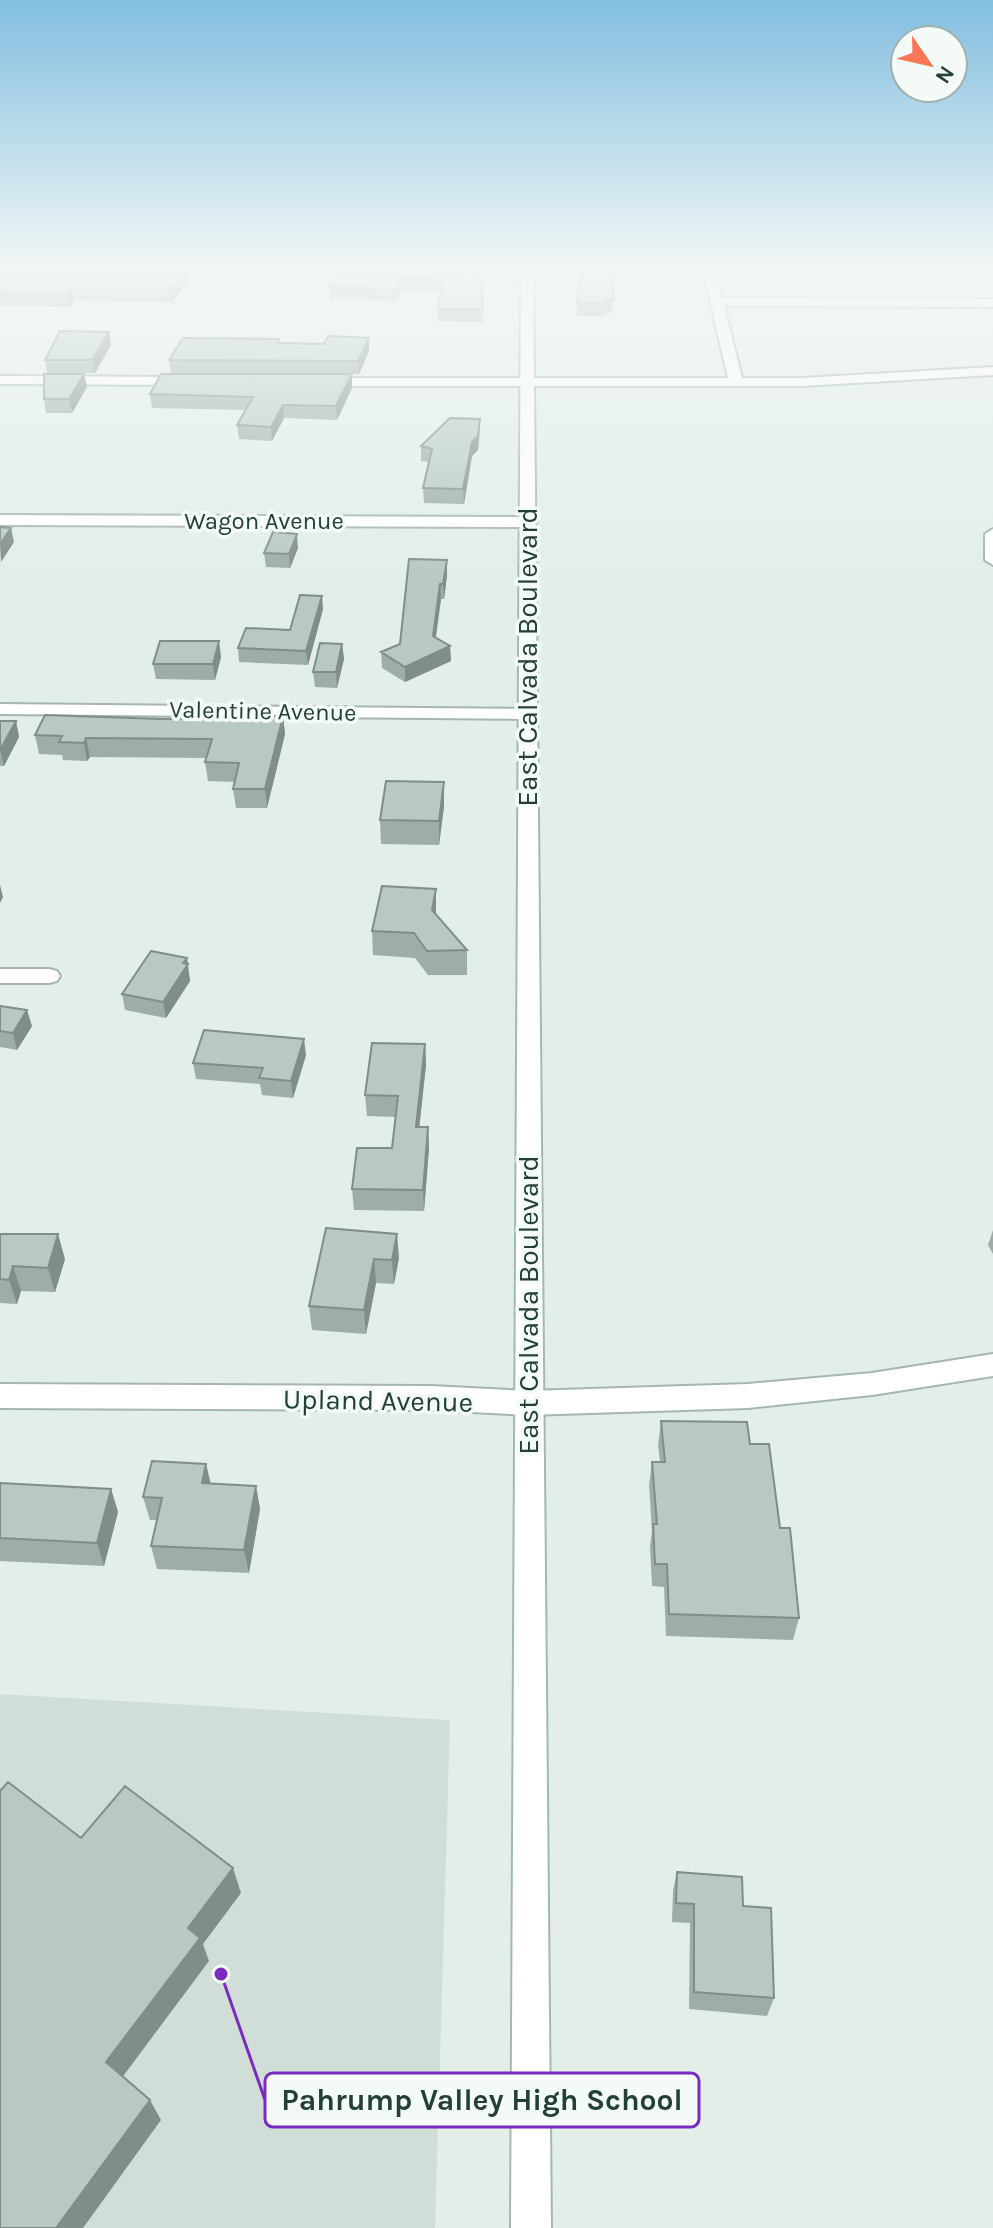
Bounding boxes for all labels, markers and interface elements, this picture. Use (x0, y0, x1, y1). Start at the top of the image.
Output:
north arrow (889, 24, 969, 104)
text: N (930, 61, 960, 88)
street label: Wagon Avenue (184, 507, 344, 535)
street label: East Calvada Boulevard (511, 507, 544, 807)
street label: Valentine Avenue (169, 695, 357, 727)
street label: East Calvada Boulevard (512, 1155, 545, 1455)
street label: Upland Avenue (283, 1382, 473, 1419)
callout: Pahrump Valley High School (265, 2073, 699, 2127)
text: Pahrump Valley High School (281, 2082, 683, 2118)

